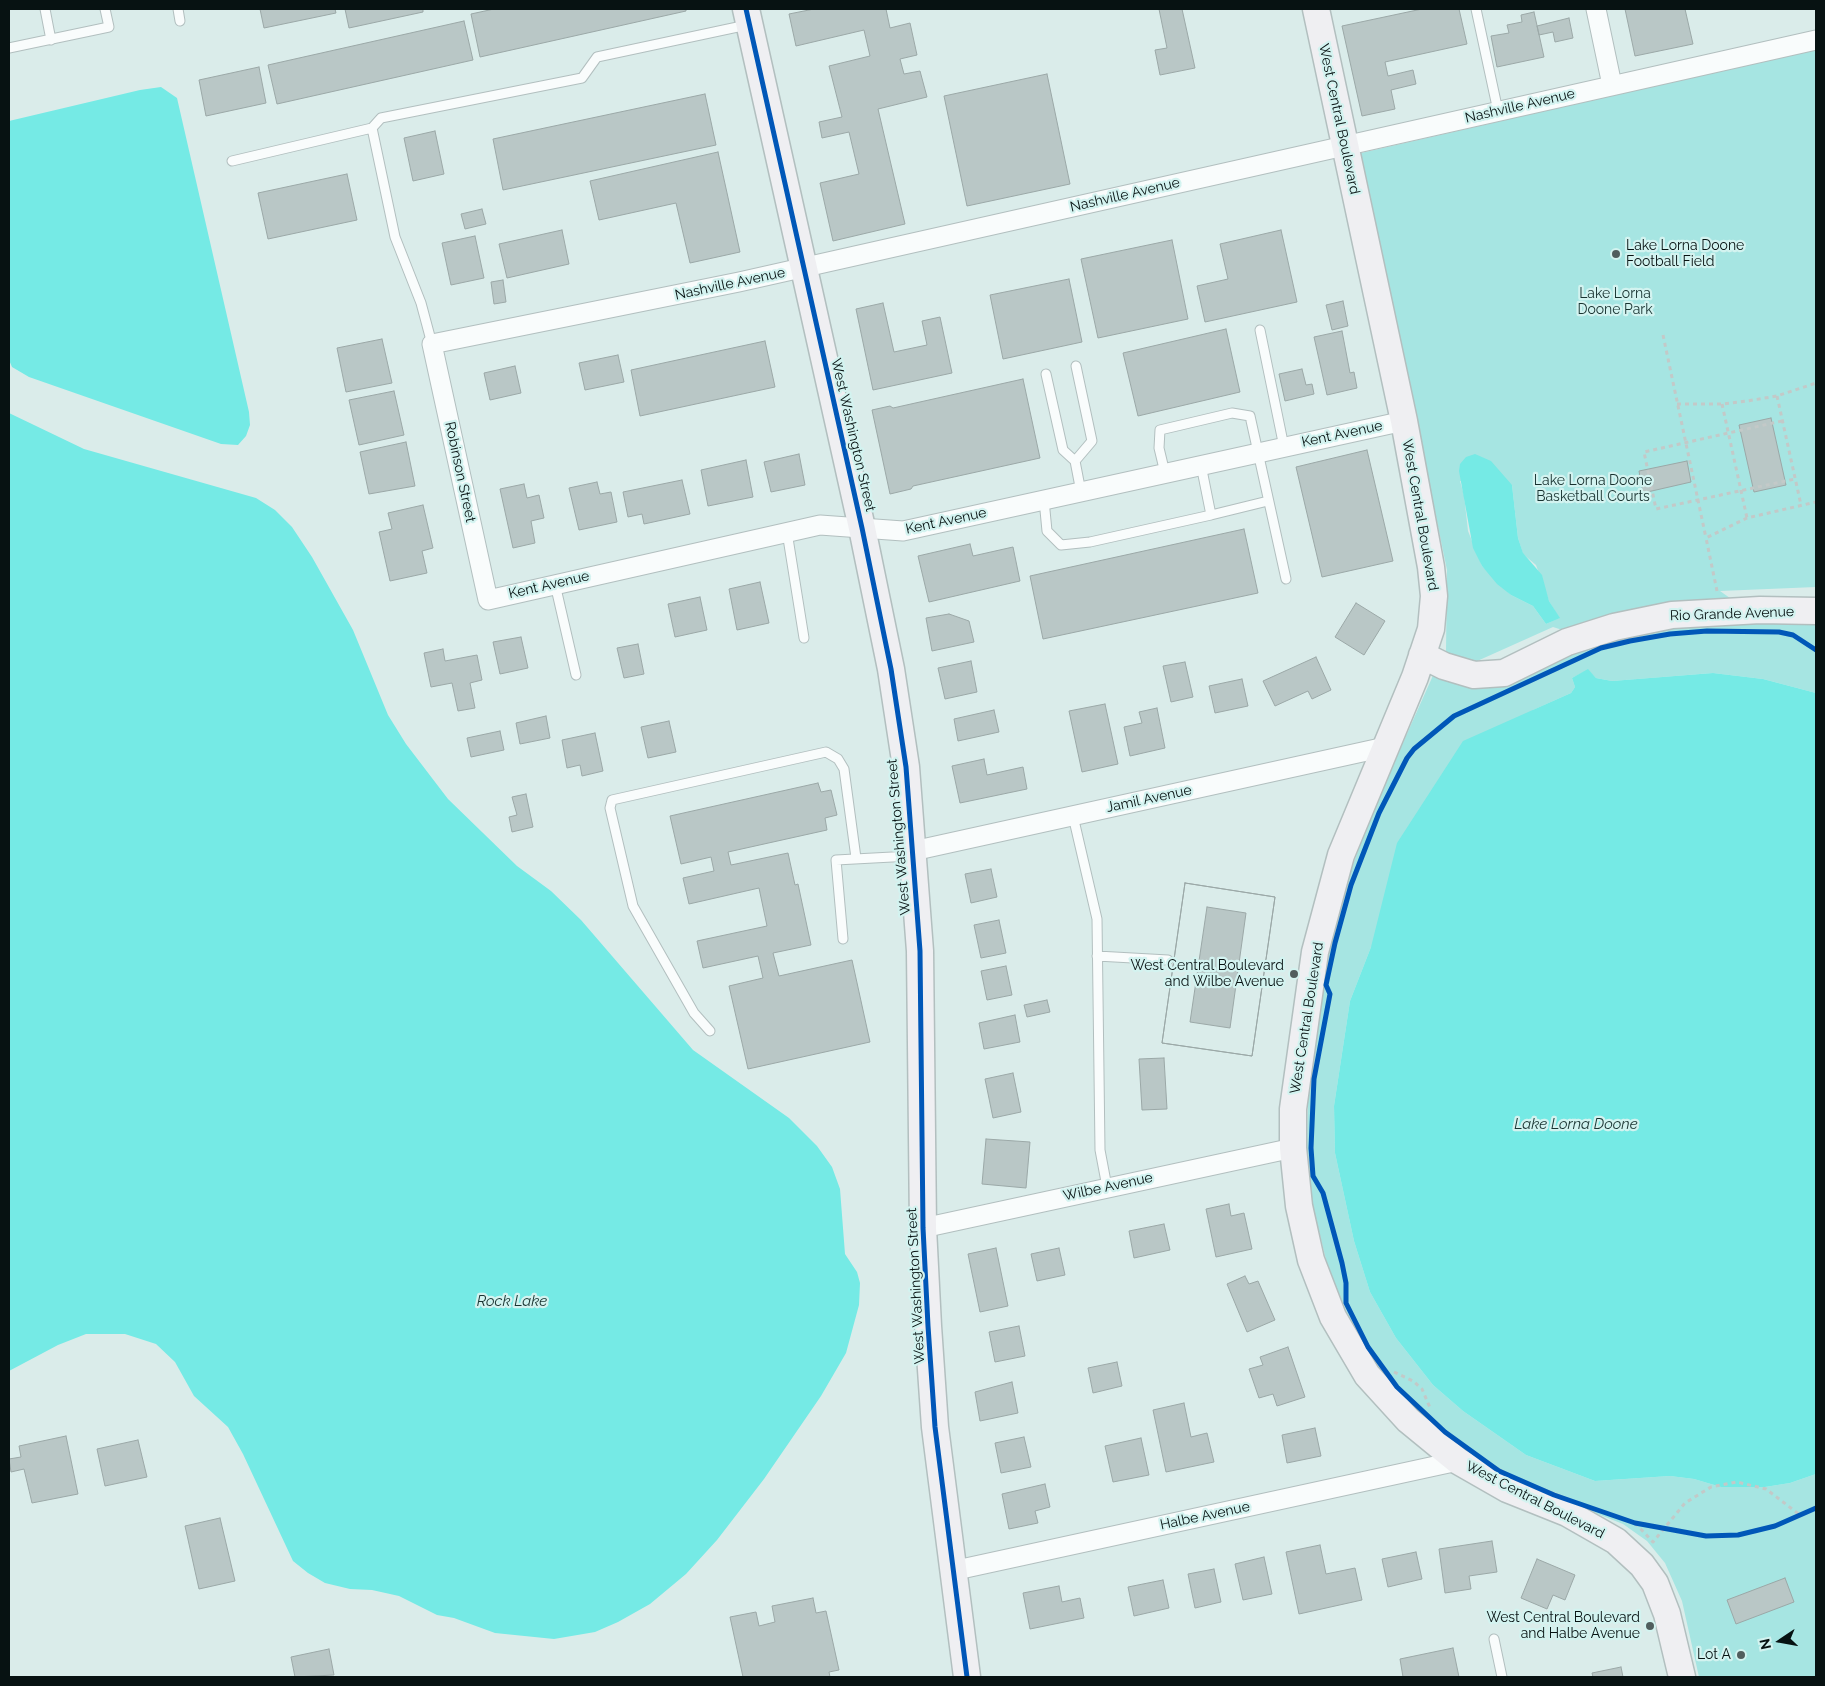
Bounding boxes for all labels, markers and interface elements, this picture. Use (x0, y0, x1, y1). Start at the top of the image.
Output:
street label: West Central Boulevard (1315, 42, 1363, 196)
street label: Nashville Avenue (1463, 85, 1577, 127)
street label: Nashville Avenue (1068, 174, 1182, 216)
place label: Lake Lorna Doone Football Field (1626, 238, 1744, 270)
marker: Lake Lorna Doone Football Field (1610, 248, 1622, 260)
street label: Nashville Avenue (673, 264, 787, 304)
park label: Lake Lorna Doone Park (1577, 286, 1653, 318)
street label: West Washington Street (827, 357, 879, 513)
street label: Kent Avenue (1300, 417, 1384, 451)
street label: Robinson Street (441, 420, 479, 524)
street label: West Central Boulevard (1398, 438, 1442, 592)
park label: Lake Lorna Doone Basketball Courts (1534, 473, 1652, 506)
street label: Kent Avenue (904, 504, 988, 538)
street label: Kent Avenue (507, 568, 591, 602)
street label: Rio Grande Avenue (1670, 603, 1794, 625)
street label: West Washington Street (884, 758, 914, 916)
street label: Jamil Avenue (1105, 782, 1193, 816)
street label: West Central Boulevard (1287, 941, 1327, 1095)
place label: West Central Boulevard and Wilbe Avenue (1130, 958, 1284, 990)
marker: West Central Boulevard and Wilbe Avenue (1288, 968, 1300, 980)
water label: Lake Lorna Doone (1514, 1115, 1638, 1133)
street label: Wilbe Avenue (1062, 1169, 1154, 1205)
street label: West Washington Street (904, 1207, 928, 1365)
water label: Rock Lake (477, 1292, 547, 1310)
street label: West Central Boulevard (1463, 1458, 1607, 1542)
street label: Halbe Avenue (1159, 1498, 1251, 1534)
place label: West Central Boulevard and Halbe Avenue (1486, 1610, 1640, 1642)
north arrow (1755, 1616, 1805, 1666)
marker: West Central Boulevard and Halbe Avenue (1644, 1620, 1656, 1632)
text: N (1756, 1637, 1774, 1651)
place label: Lot A (1697, 1647, 1731, 1663)
marker: Lot A (1735, 1649, 1747, 1661)

